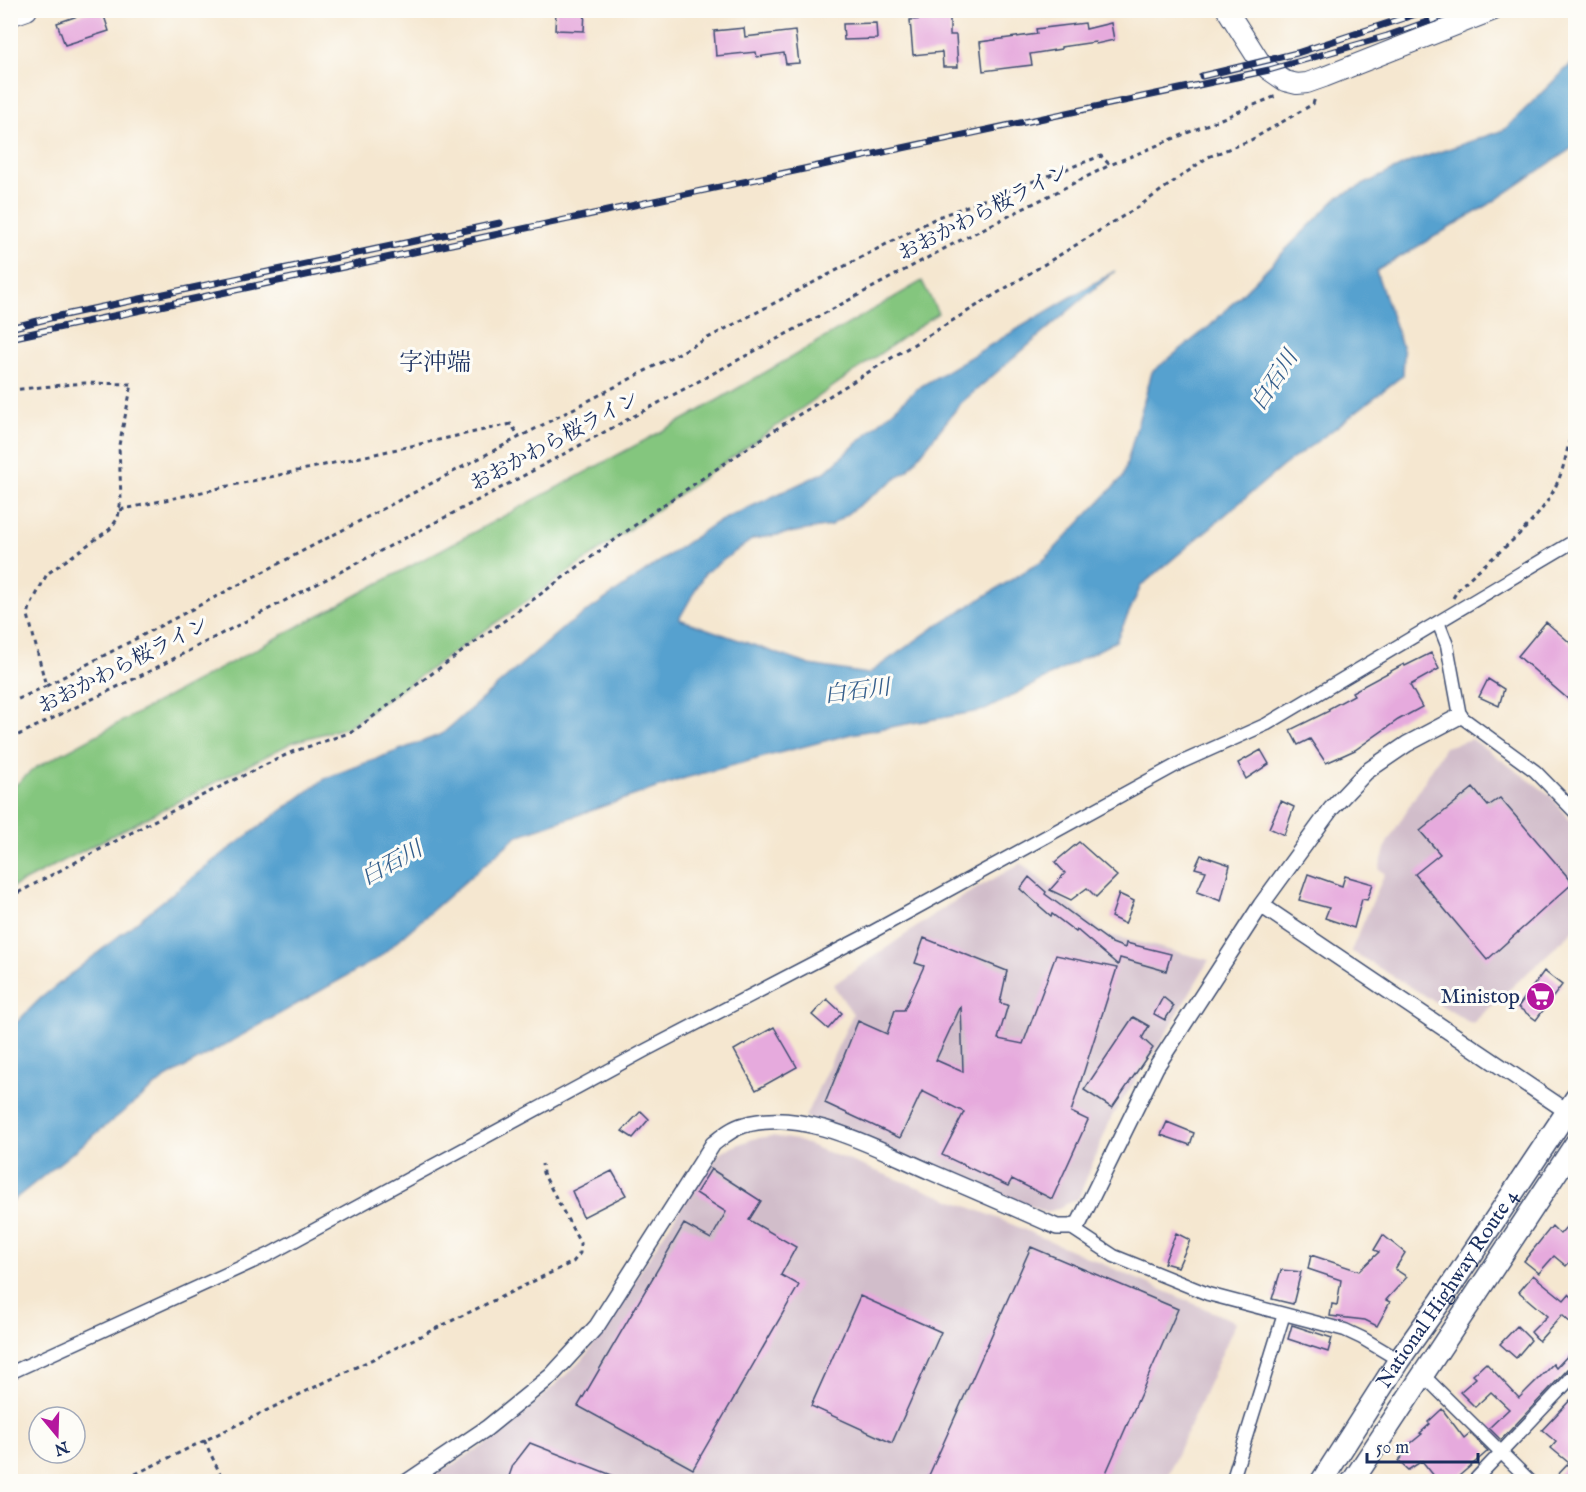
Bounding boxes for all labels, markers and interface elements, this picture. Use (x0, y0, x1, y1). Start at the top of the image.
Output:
street label: おおかわら桜ライン (894, 158, 1074, 268)
water label: 白石川 (1245, 344, 1306, 416)
district label: 字沖端 (399, 348, 471, 379)
street label: おおかわら桜ライン (465, 386, 645, 498)
street label: おおかわら桜ライン (34, 611, 214, 721)
water label: 白石川 (823, 674, 893, 710)
water label: 白石川 (356, 835, 429, 892)
supermarket icon: Ministop (1525, 981, 1557, 1013)
place label: Ministop (1441, 984, 1520, 1011)
street label: National Highway Route 4 (1371, 1184, 1525, 1393)
north arrow (27, 1405, 87, 1465)
scale bar (1367, 1426, 1478, 1464)
text: N (51, 1435, 72, 1459)
text: 50 m (1376, 1437, 1409, 1460)

